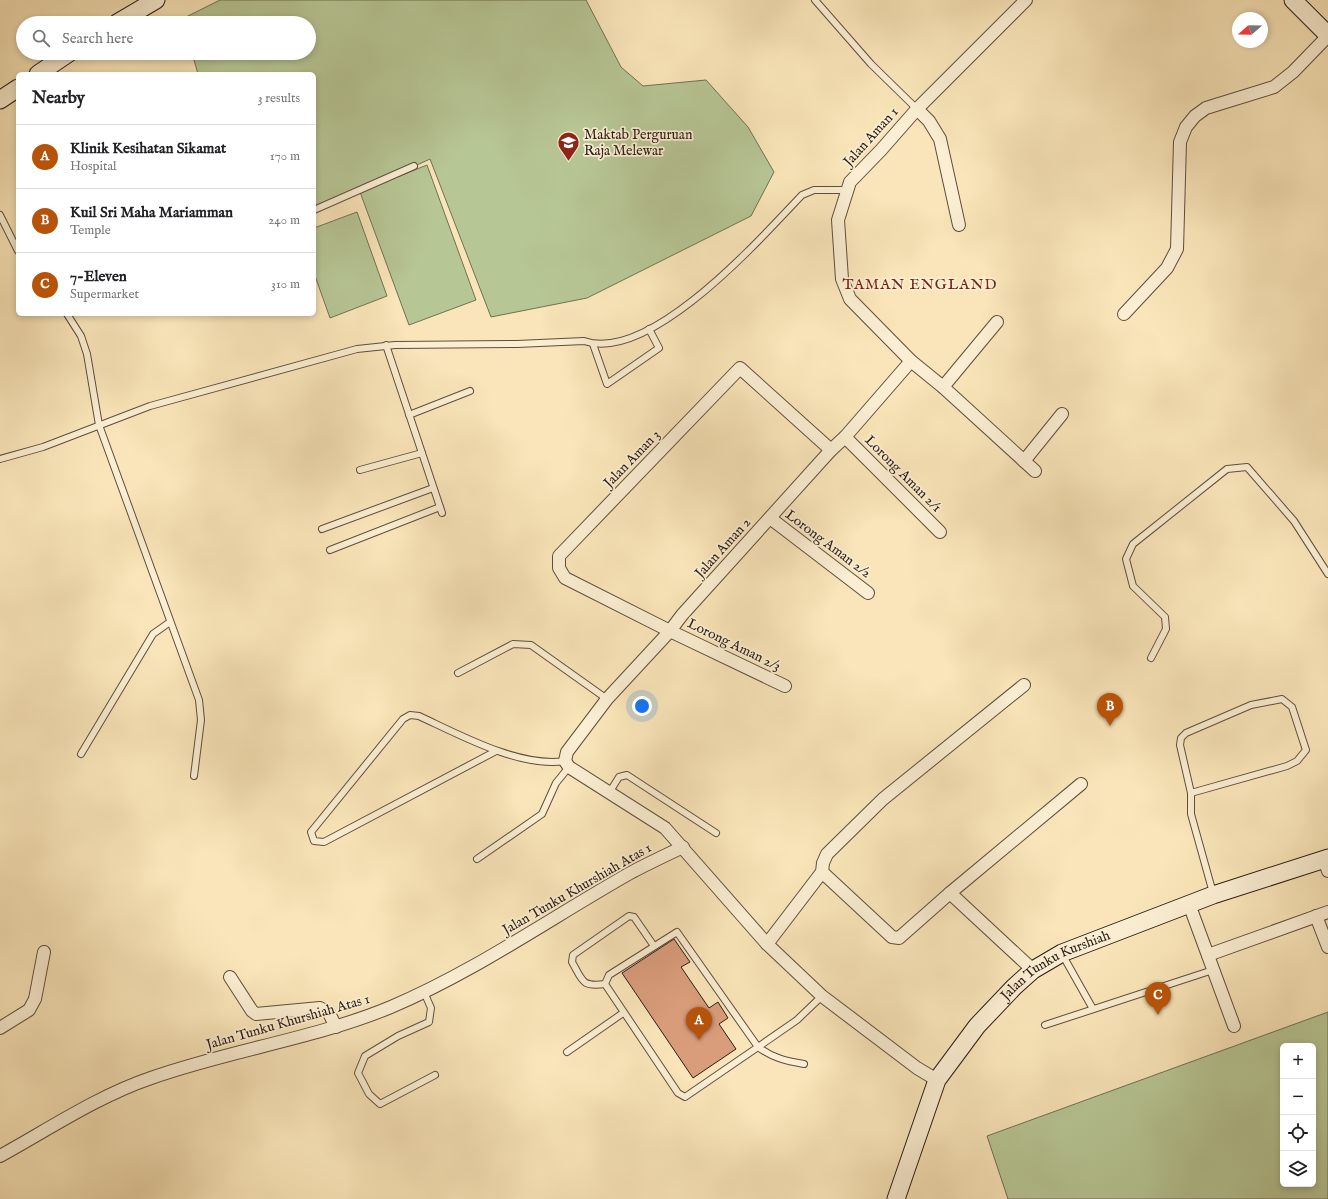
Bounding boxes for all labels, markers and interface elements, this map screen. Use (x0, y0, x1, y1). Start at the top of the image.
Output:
north arrow (1232, 12, 1268, 48)
search box (16, 16, 316, 60)
icon: search (30, 27, 52, 49)
text: Search here (62, 29, 133, 48)
text: Nearby (32, 88, 85, 109)
text: 3 results (258, 90, 300, 107)
street label: Jalan Aman 1 (838, 104, 902, 172)
place label: Maktab Perguruan Raja Melewar (584, 126, 693, 160)
school or university icon: Maktab Perguruan Raja Melewar (555, 130, 581, 163)
text: Klinik Kesihatan Sikamat (70, 139, 226, 158)
text: A (41, 148, 49, 165)
text: 170 m (270, 148, 300, 165)
text: Hospital (70, 158, 117, 175)
text: Kuil Sri Maha Mariamman (70, 203, 233, 222)
text: B (41, 212, 49, 229)
text: 240 m (268, 212, 300, 229)
text: Temple (70, 222, 111, 239)
text: 7-Eleven (70, 267, 127, 286)
district label: TAMAN ENGLAND (842, 275, 998, 294)
text: C (40, 276, 50, 293)
text: 310 m (271, 276, 300, 293)
text: Supermarket (70, 286, 139, 303)
street label: Jalan Aman 3 (598, 426, 664, 493)
street label: Lorong Aman 2/1 (861, 432, 945, 516)
street label: Lorong Aman 2/2 (781, 506, 875, 582)
street label: Jalan Aman 2 (690, 514, 755, 583)
street label: Lorong Aman 2/3 (684, 615, 784, 675)
pin: B (1097, 693, 1123, 726)
your location (632, 696, 652, 716)
street label: Jalan Tunku Khurshiah Atas 1 (497, 839, 655, 940)
street label: Jalan Tunku Kurshiah (995, 926, 1113, 1006)
pin: C (1145, 982, 1171, 1015)
street label: Jalan Tunku Khurshiah Atas 1 (202, 990, 372, 1055)
pin: A (686, 1007, 712, 1040)
map controls (1280, 1043, 1316, 1187)
button: + (1280, 1043, 1316, 1079)
button: − (1280, 1079, 1316, 1115)
button: locate (1280, 1115, 1316, 1151)
button: layers (1280, 1151, 1316, 1187)

